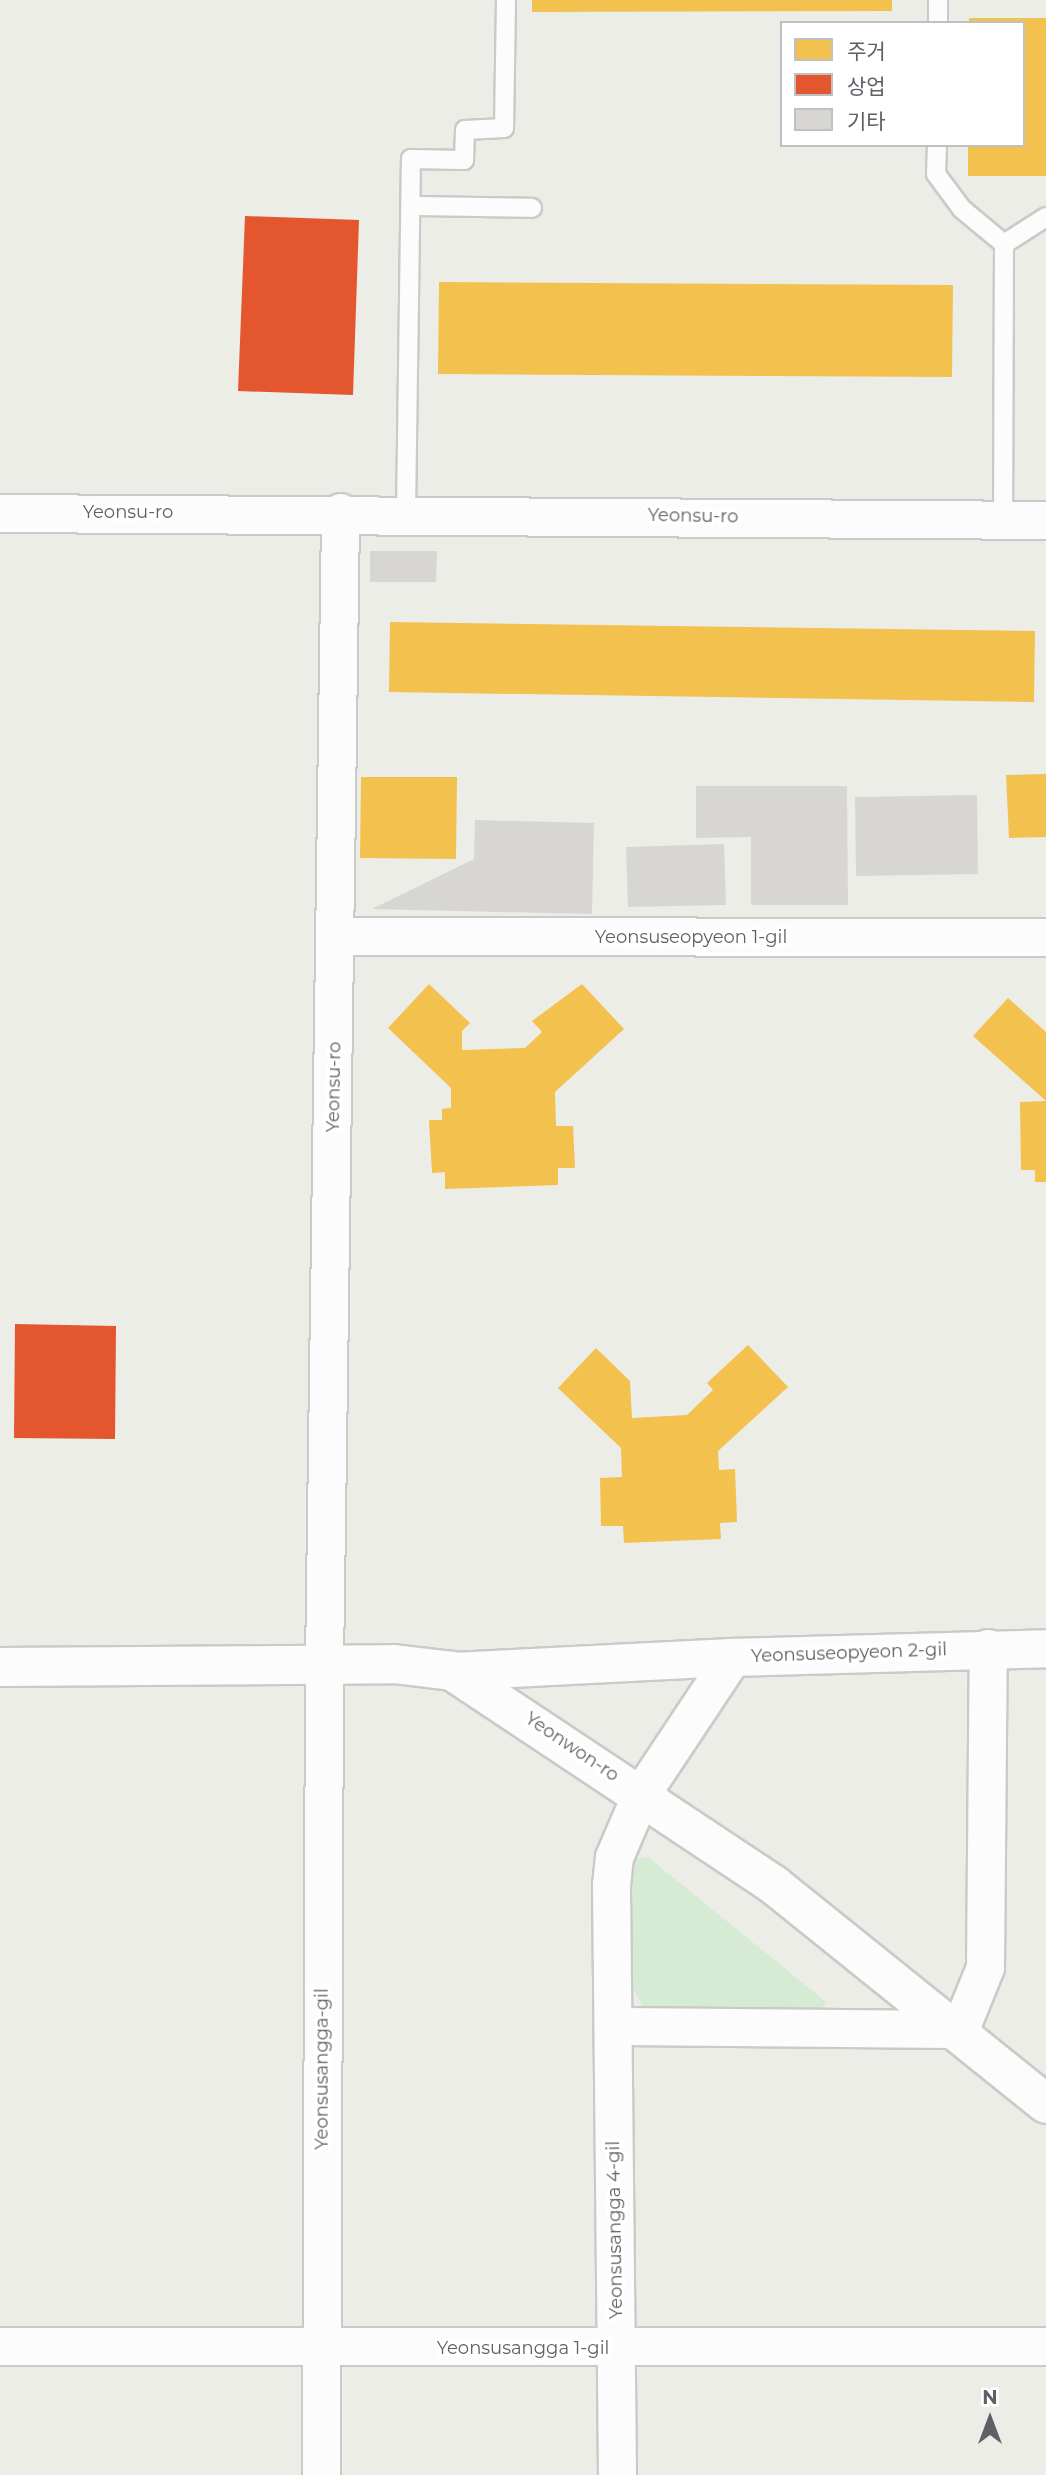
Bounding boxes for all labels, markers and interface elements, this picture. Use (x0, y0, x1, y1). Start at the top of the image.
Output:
legend (780, 21, 1025, 147)
text: 주거 (847, 39, 886, 64)
text: 상업 (847, 74, 886, 99)
text: 기타 (847, 109, 886, 134)
street label: Yeonsu-ro (83, 501, 173, 523)
street label: Yeonsu-ro (647, 504, 739, 528)
street label: Yeonsuseopyeon 1-gil (595, 926, 787, 948)
street label: Yeonsu-ro (322, 1041, 346, 1133)
street label: Yeonsuseopyeon 2-gil (751, 1639, 947, 1667)
street label: Yeonwon-ro (521, 1708, 623, 1786)
street label: Yeonsusangga-gil (311, 1988, 333, 2150)
street label: Yeonsusangga 4-gil (603, 2141, 627, 2319)
street label: Yeonsusangga 1-gil (437, 2337, 609, 2359)
north arrow (955, 2384, 1025, 2454)
text: N (982, 2386, 998, 2409)

